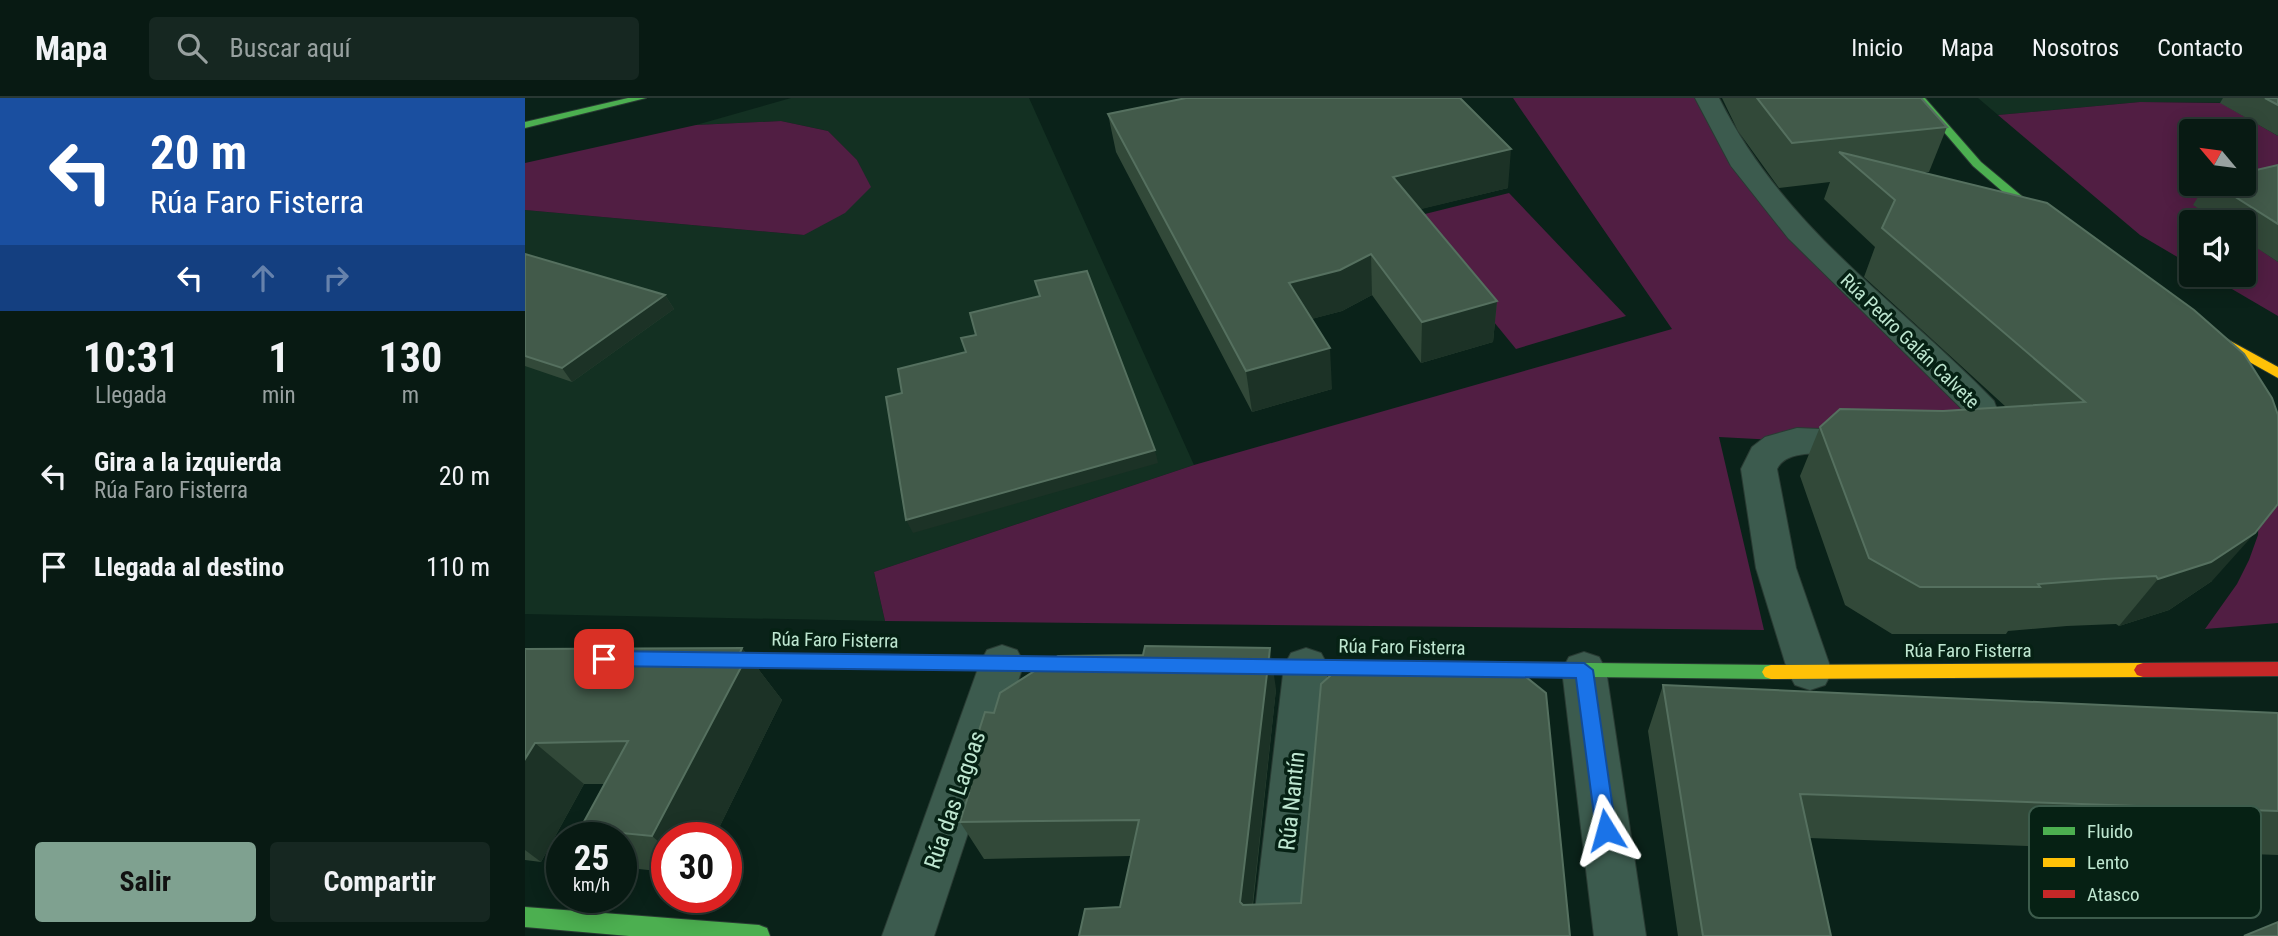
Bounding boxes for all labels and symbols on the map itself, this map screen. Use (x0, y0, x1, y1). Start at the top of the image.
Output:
north arrow (2179, 119, 2256, 196)
street label: Rúa Pedro Galán Calvete (1836, 269, 1984, 413)
street label: Rúa Faro Fisterra (771, 627, 899, 653)
pin (574, 629, 634, 689)
street label: Rúa Faro Fisterra (1338, 634, 1466, 660)
street label: Rúa Faro Fisterra (1904, 639, 2032, 662)
street label: Rúa das Lagoas (919, 727, 991, 873)
street label: Rúa Nantín (1273, 750, 1311, 852)
position arrow (1569, 793, 1643, 867)
legend (2029, 806, 2261, 918)
text: Fluido (2087, 820, 2133, 843)
speed limit sign: 30 (651, 822, 742, 913)
text: Lento (2087, 851, 2129, 874)
text: Atasco (2087, 883, 2140, 906)

